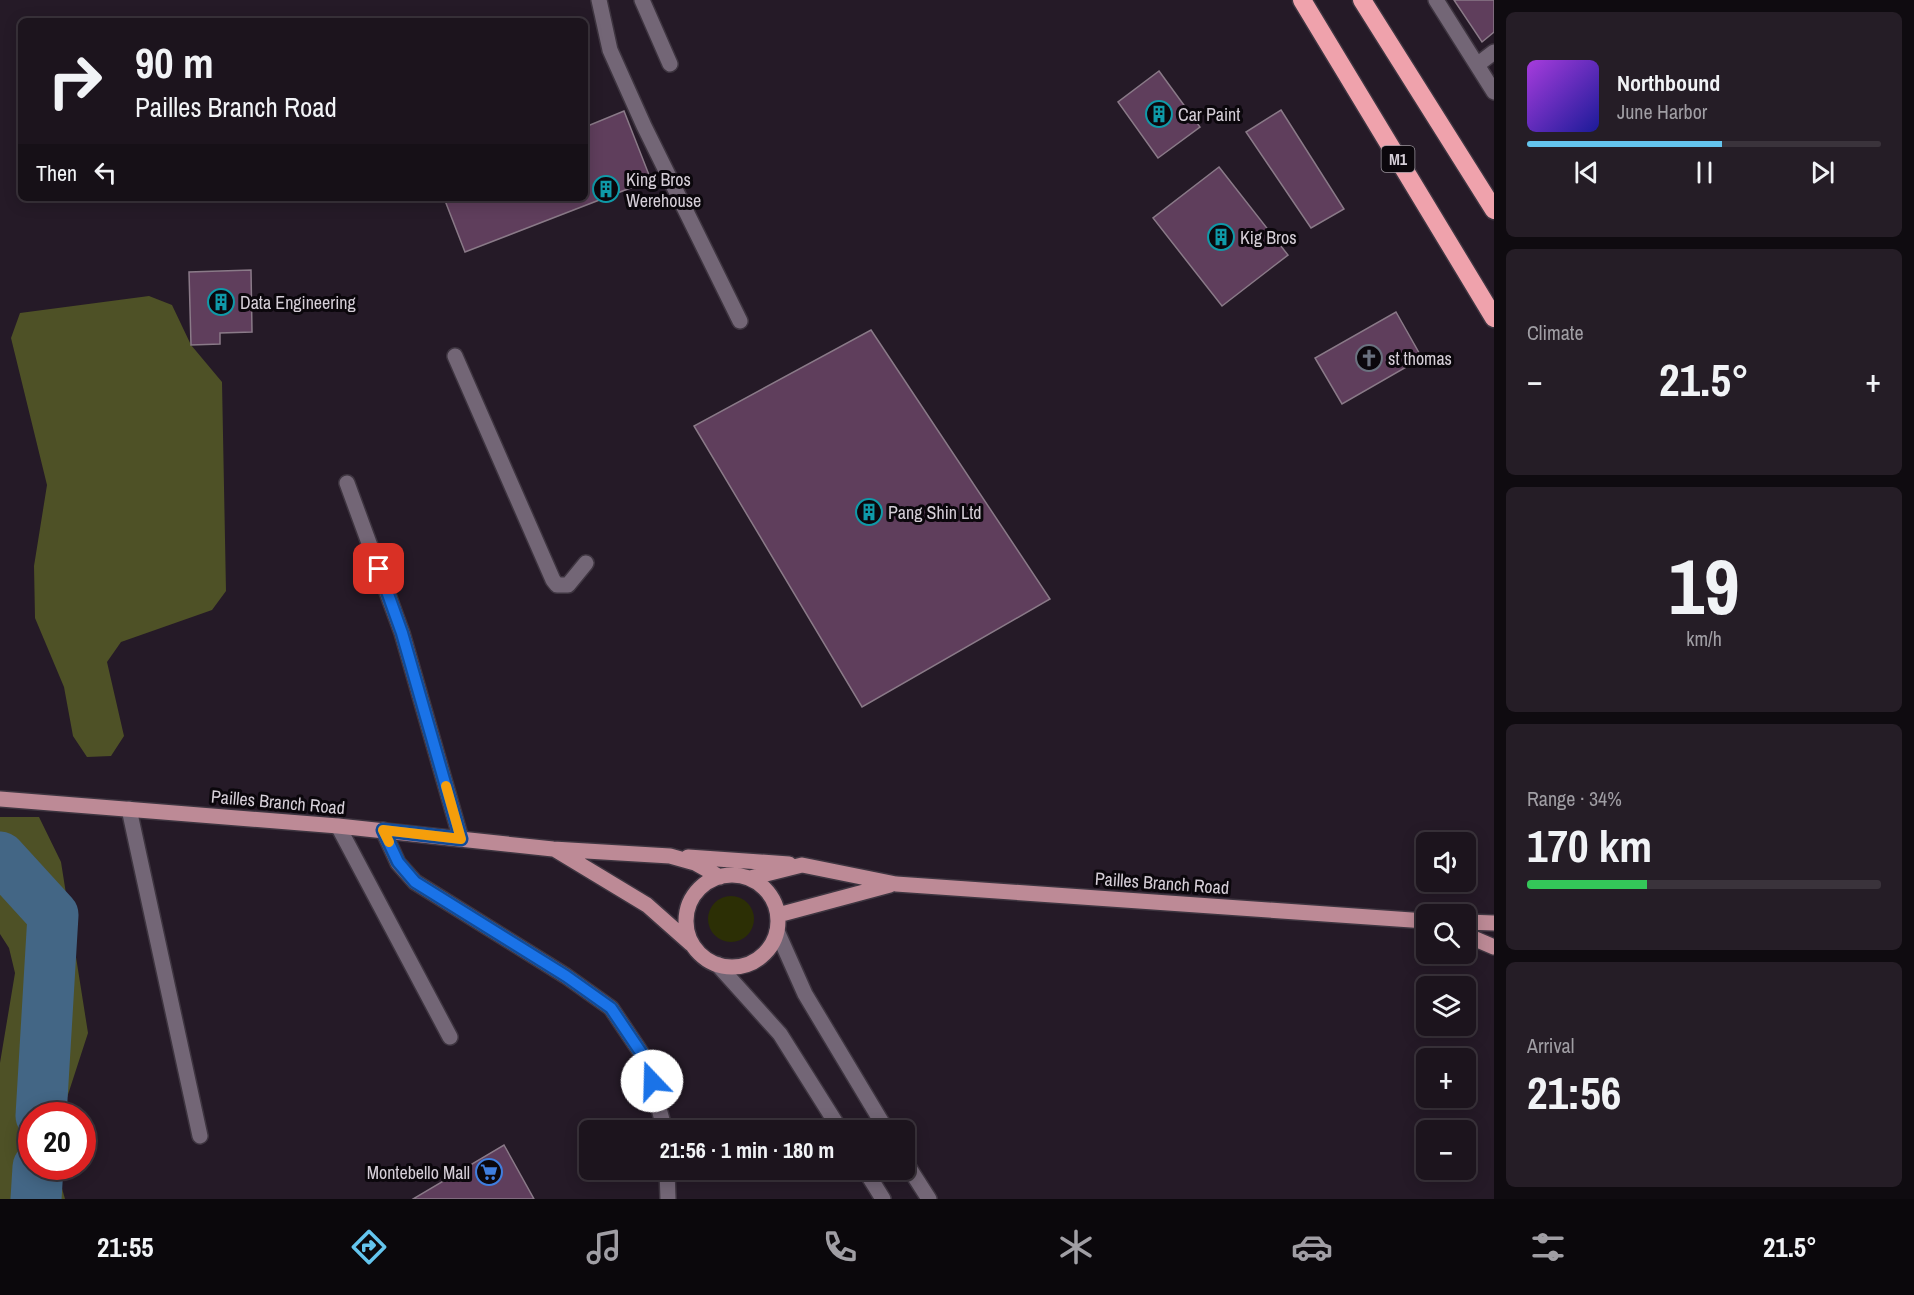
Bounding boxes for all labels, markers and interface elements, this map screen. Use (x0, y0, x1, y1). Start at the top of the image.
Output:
text: 90 m (135, 35, 214, 91)
icon: right (36, 42, 114, 120)
text: Northbound (1617, 68, 1720, 98)
text: Pailles Branch Road (135, 89, 337, 125)
text: June Harbor (1617, 98, 1707, 125)
building icon: Car Paint (1144, 99, 1174, 129)
place label: Car Paint (1178, 102, 1240, 127)
road number: M1 (1382, 146, 1414, 172)
icon: left (89, 156, 122, 189)
icon: previous (1570, 156, 1603, 189)
icon: pause (1688, 156, 1721, 189)
icon: next (1806, 156, 1839, 189)
text: Then (36, 158, 77, 188)
place label: King Bros Werehouse (626, 167, 701, 213)
building icon: King Bros Werehouse (591, 174, 621, 204)
building icon: Kig Bros (1206, 222, 1236, 252)
place label: Kig Bros (1240, 225, 1297, 250)
building icon: Data Engineering (206, 287, 236, 317)
place label: Data Engineering (240, 290, 356, 315)
text: Climate (1527, 319, 1584, 346)
church icon: st thomas (1354, 343, 1384, 373)
place label: st thomas (1388, 346, 1452, 371)
text: 21.5° (1659, 349, 1749, 410)
text: − (1527, 358, 1543, 402)
text: + (1865, 358, 1881, 402)
building icon: Pang Shin Ltd (854, 497, 884, 527)
place label: Pang Shin Ltd (888, 500, 982, 525)
text: 19 (1668, 533, 1740, 638)
pin (353, 543, 404, 594)
icon: arrive (362, 552, 395, 585)
text: km/h (1686, 625, 1722, 652)
street label: Pailles Branch Road (210, 784, 346, 820)
text: Range · 34% (1527, 785, 1622, 812)
text: 170 km (1527, 815, 1652, 876)
map controls (1416, 832, 1476, 1180)
button: sound (1416, 832, 1476, 892)
street label: Pailles Branch Road (1094, 866, 1230, 900)
button: search (1416, 904, 1476, 964)
button: layers (1416, 976, 1476, 1036)
text: Arrival (1527, 1032, 1574, 1059)
button: + (1416, 1048, 1476, 1108)
position arrow (620, 1049, 684, 1113)
text: 21:56 (1527, 1062, 1621, 1123)
speed limit sign: 20 (18, 1102, 96, 1180)
button: − (1416, 1120, 1476, 1180)
text: 21:56 · 1 min · 180 m (660, 1135, 834, 1165)
supermarket icon: Montebello Mall (474, 1157, 504, 1187)
place label: Montebello Mall (367, 1160, 470, 1185)
icon: directions (348, 1226, 390, 1268)
icon: music (583, 1226, 625, 1268)
icon: phone (819, 1226, 861, 1268)
icon: climate (1055, 1226, 1097, 1268)
icon: car (1291, 1226, 1333, 1268)
icon: filters (1527, 1226, 1569, 1268)
text: 21:55 (97, 1229, 154, 1265)
text: 21.5° (1763, 1229, 1817, 1265)

